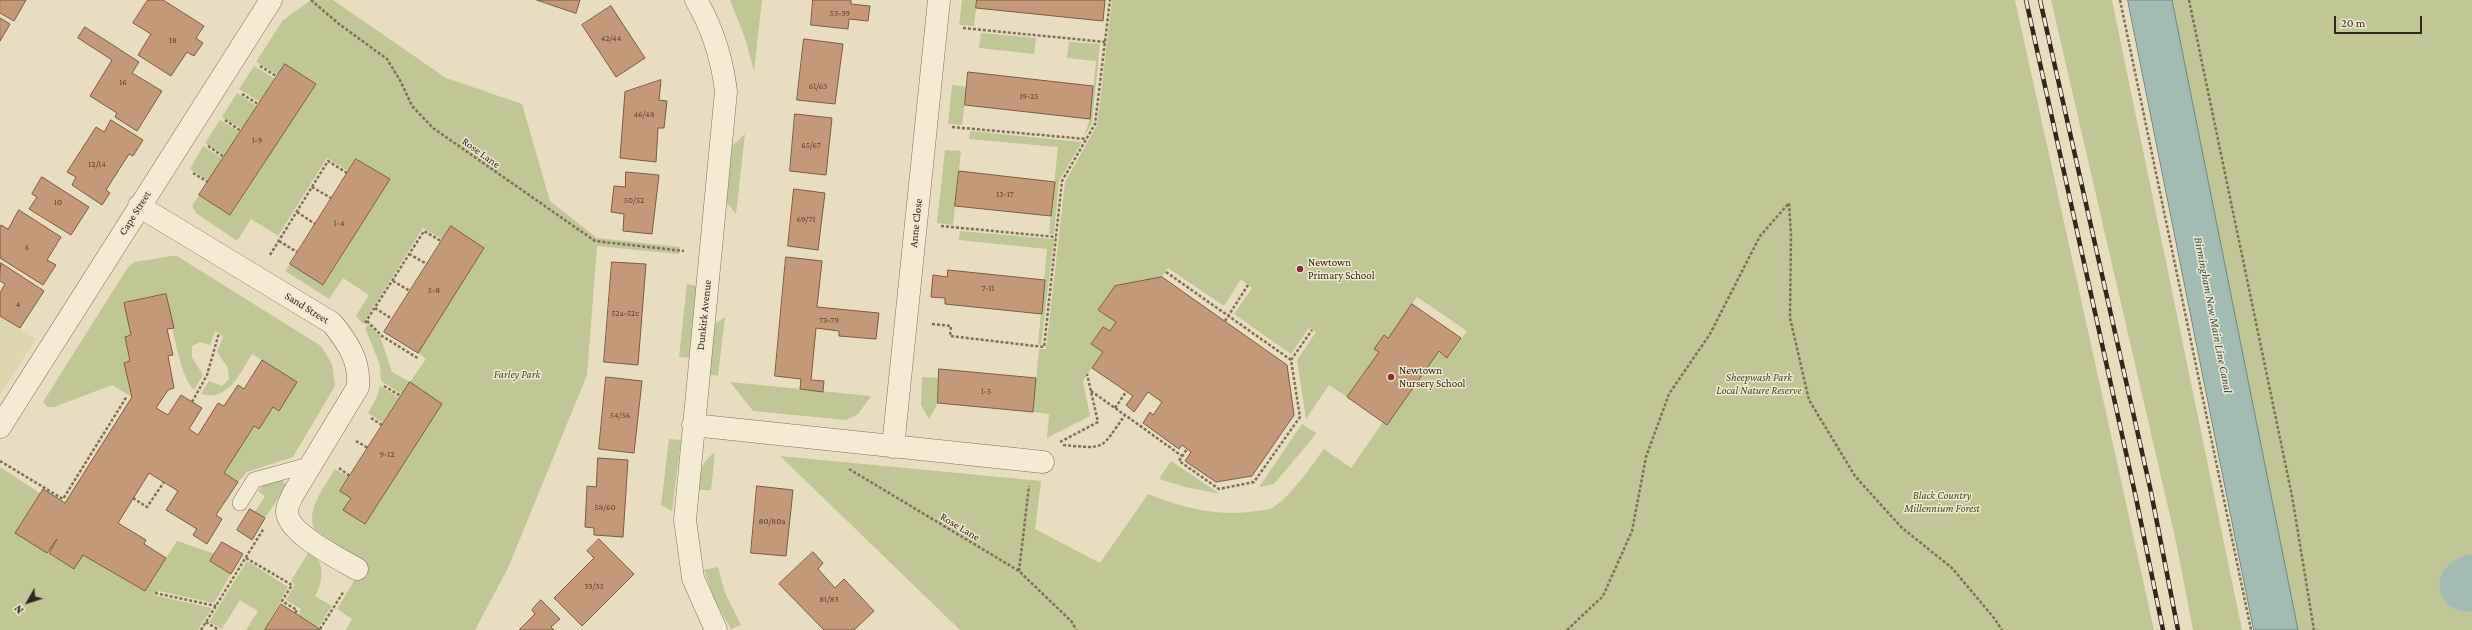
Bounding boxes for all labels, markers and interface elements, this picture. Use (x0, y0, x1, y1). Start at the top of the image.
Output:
house number: 53-39 (830, 8, 850, 18)
scale bar (2336, 8, 2424, 34)
text: 20 m (2341, 16, 2365, 30)
house number: 42/44 (601, 33, 621, 43)
house number: 18 (169, 35, 177, 45)
house number: 16 (119, 77, 127, 87)
house number: 61/63 (809, 81, 827, 91)
house number: 19-25 (1019, 91, 1039, 101)
house number: 46/48 (633, 109, 655, 119)
house number: 1-9 (252, 135, 262, 145)
street label: Rose Lane (459, 135, 503, 171)
house number: 65/67 (801, 140, 821, 150)
house number: 12/14 (88, 159, 106, 169)
street label: Cape Street (116, 188, 154, 238)
house number: 13-17 (996, 189, 1014, 199)
house number: 50/52 (624, 195, 644, 205)
house number: 10 (54, 197, 62, 207)
street label: Anne Close (907, 198, 925, 248)
house number: 69/71 (797, 214, 815, 224)
house number: 1-4 (334, 218, 344, 228)
water label: Birmingham New Main Line Canal (2191, 236, 2235, 394)
house number: 6 (25, 242, 29, 252)
place label: Newtown Primary School (1308, 256, 1375, 282)
marker: Newtown Primary School (1295, 264, 1305, 274)
street label: Dunkirk Avenue (694, 279, 714, 351)
house number: 7-11 (981, 283, 995, 293)
house number: 5-8 (428, 285, 440, 295)
street label: Sand Street (282, 289, 332, 327)
house number: 4 (16, 299, 20, 309)
house number: 52a-52c (611, 308, 639, 318)
house number: 73-79 (819, 315, 839, 325)
place label: Newtown Nursery School (1399, 364, 1465, 390)
park label: Farley Park (494, 368, 540, 382)
park label: Sheepwash Park Local Nature Reserve (1716, 371, 1802, 397)
marker: Newtown Nursery School (1386, 372, 1396, 382)
house number: 1-5 (981, 386, 991, 396)
house number: 54/56 (610, 410, 630, 420)
house number: 9-12 (380, 449, 394, 459)
park label: Black Country Millennium Forest (1904, 489, 1980, 515)
house number: 58/60 (594, 502, 616, 512)
street label: Rose Lane (938, 510, 982, 544)
house number: 80/80a (759, 516, 785, 526)
house number: 33/35 (584, 581, 604, 591)
north arrow (8, 582, 48, 622)
house number: 81/83 (819, 594, 839, 604)
text: N (12, 603, 26, 616)

